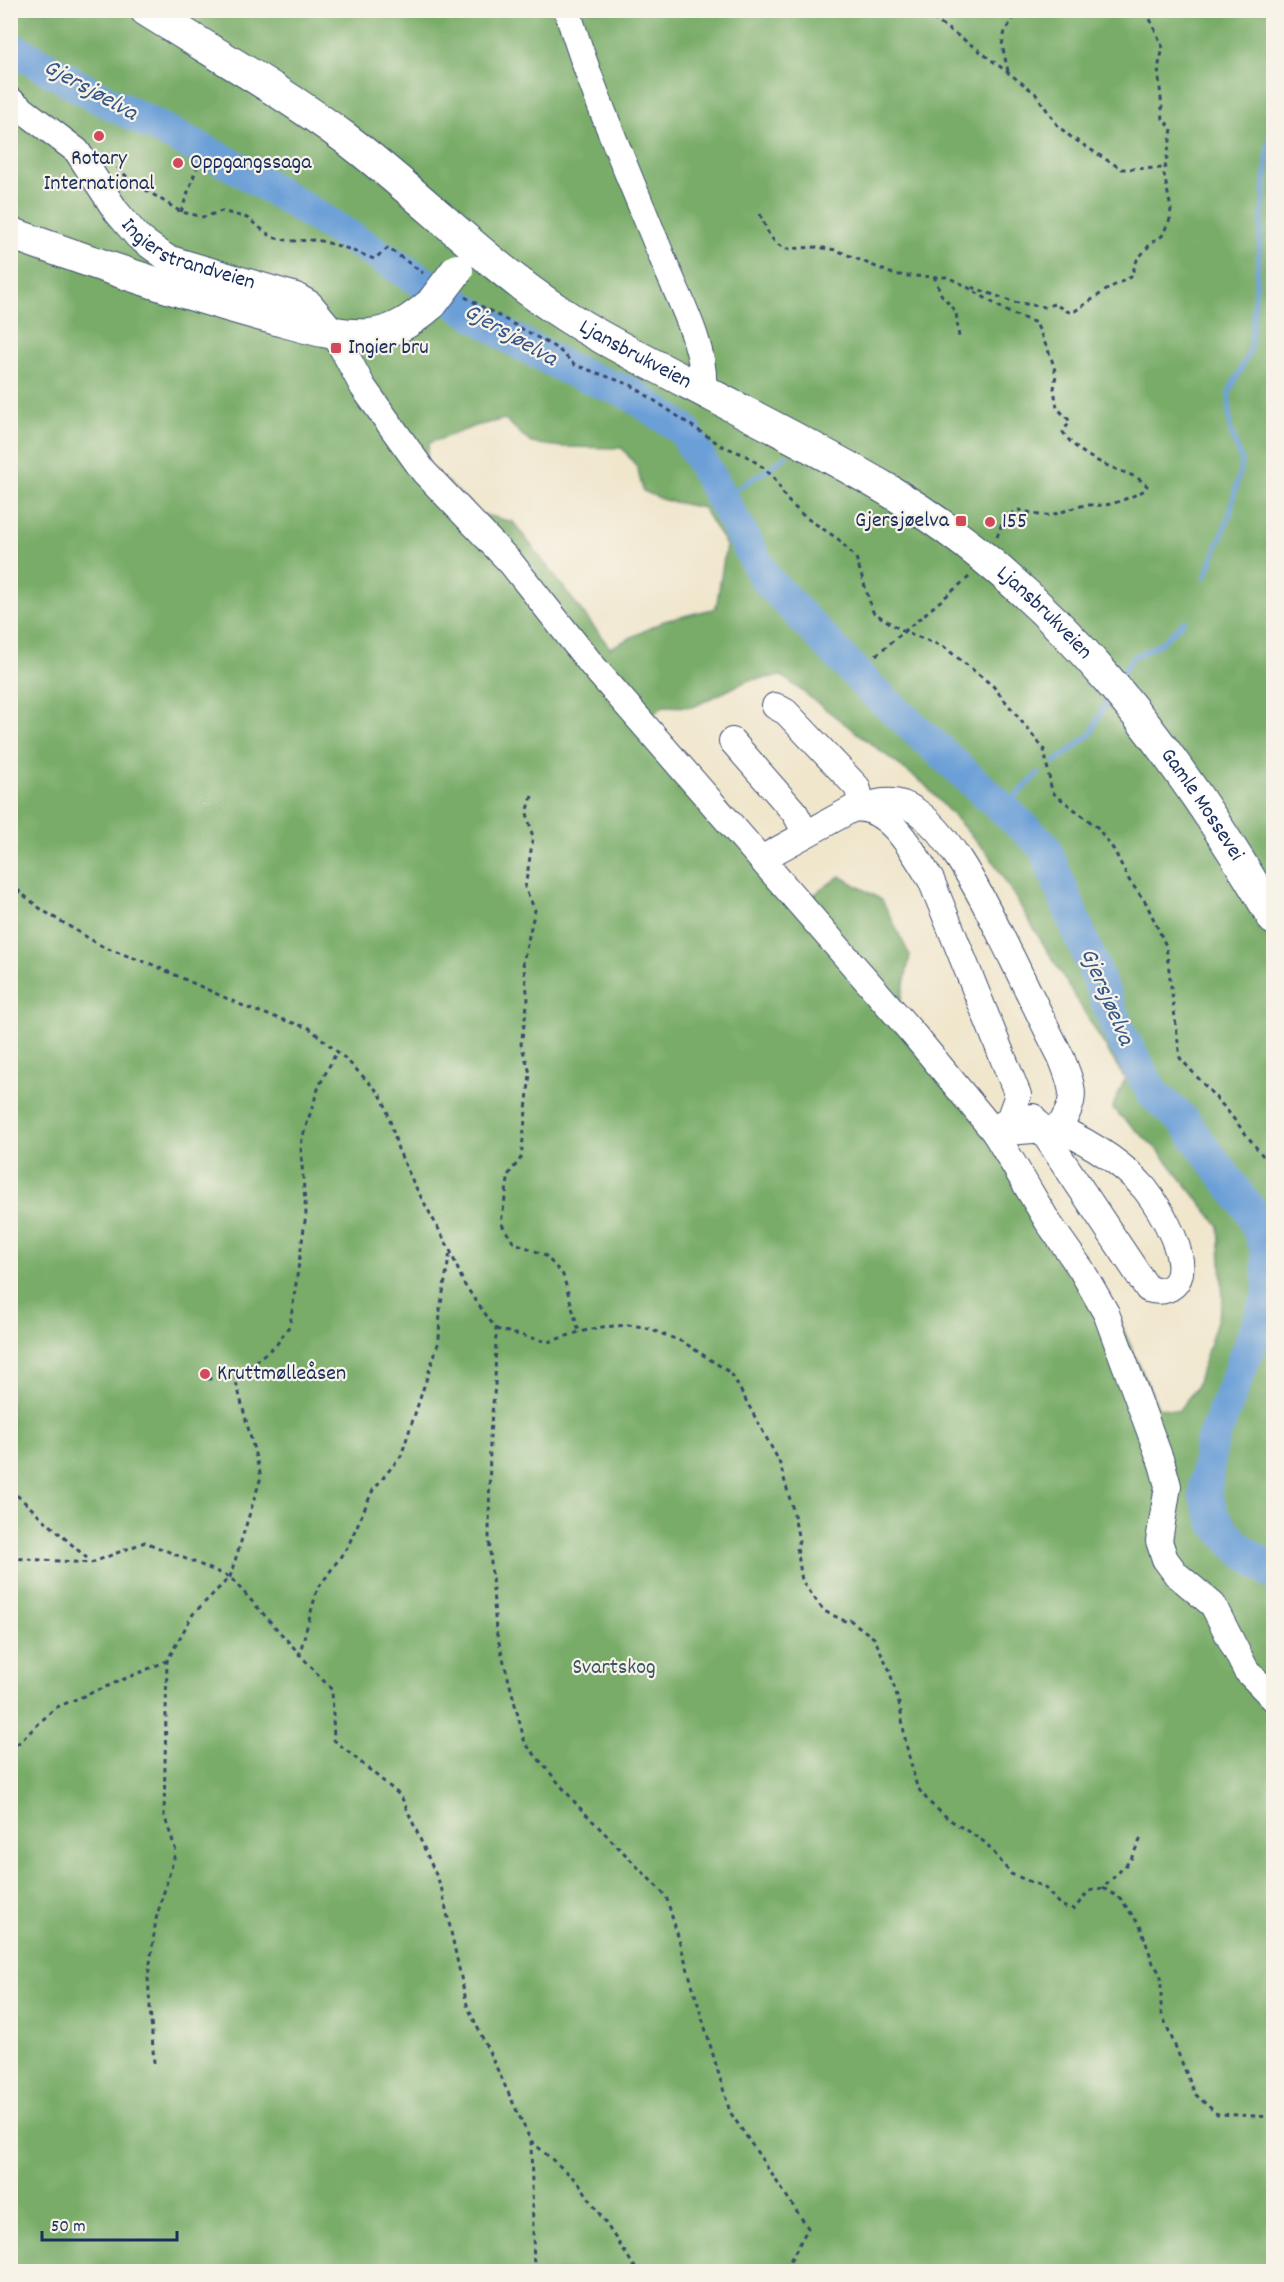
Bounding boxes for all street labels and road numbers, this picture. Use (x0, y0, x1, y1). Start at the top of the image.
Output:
street label: Ingierstrandveien (113, 211, 259, 299)
street label: Ljansbrukveien (573, 312, 697, 398)
street label: Ljansbrukveien (989, 559, 1099, 667)
street label: Gamle Mossevei (1152, 742, 1251, 867)

